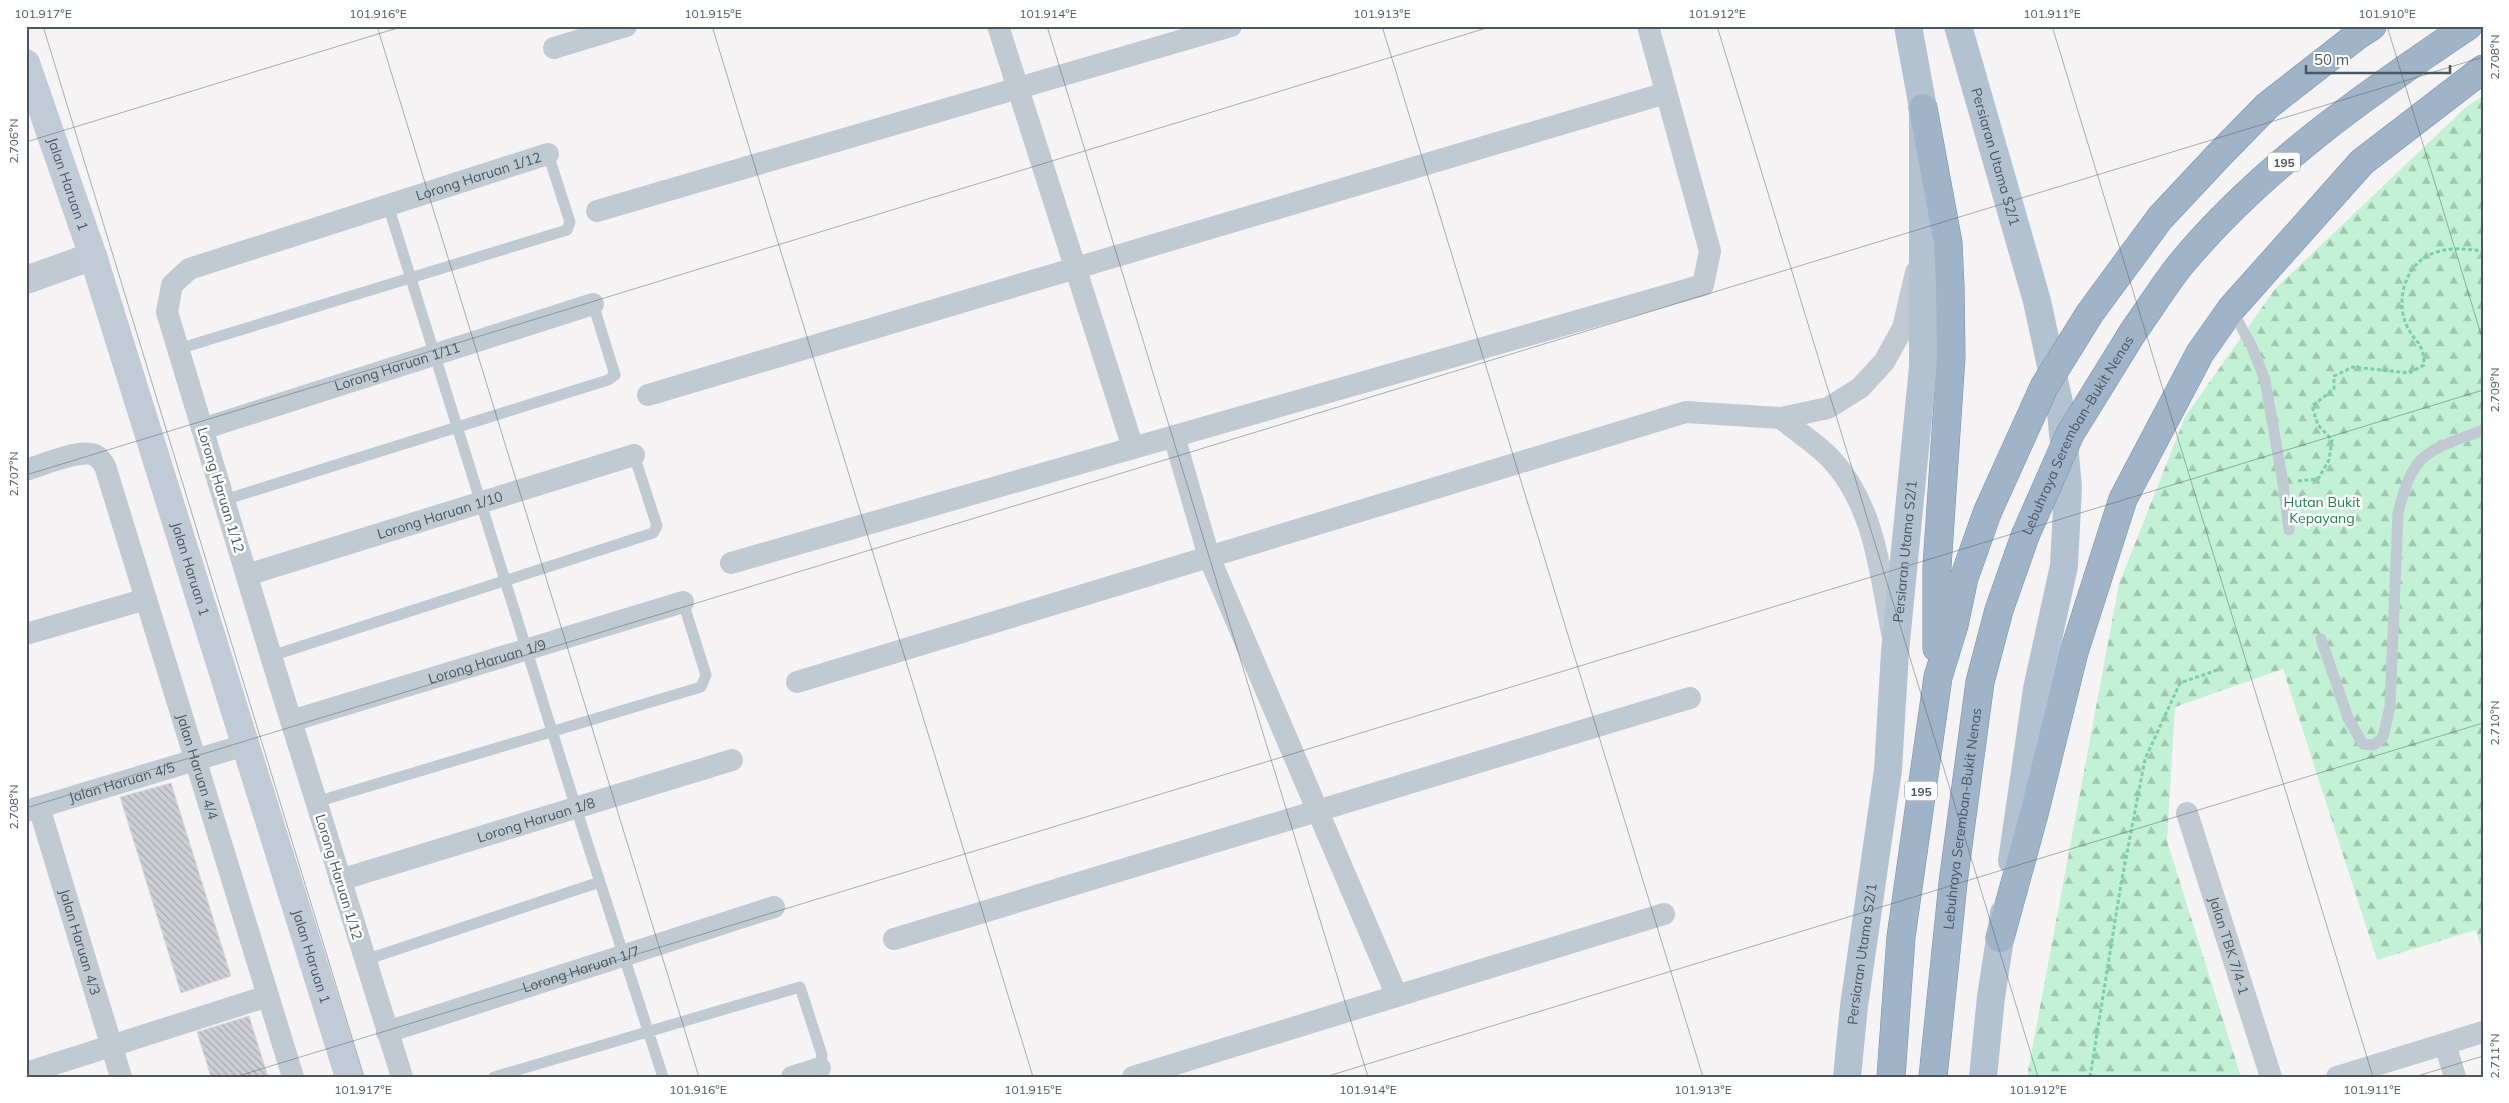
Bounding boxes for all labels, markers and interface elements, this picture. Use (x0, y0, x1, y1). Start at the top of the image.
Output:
text: 101.917°E (14, 6, 72, 21)
text: 101.916°E (349, 6, 407, 21)
text: 101.915°E (684, 6, 742, 21)
text: 101.914°E (1019, 6, 1077, 21)
text: 101.913°E (1353, 6, 1411, 21)
text: 101.912°E (1688, 6, 1746, 21)
text: 101.911°E (2023, 6, 2081, 21)
text: 101.910°E (2358, 6, 2416, 21)
text: 2.708°N (2487, 35, 2502, 79)
scale bar (2306, 42, 2450, 74)
text: 50 m (2314, 50, 2349, 69)
street label: Persiaran Utama S2/1 (1967, 86, 2024, 228)
text: 2.706°N (6, 119, 21, 163)
street label: Jalan Haruan 1 (43, 135, 92, 233)
street label: Lorong Haruan 1/12 (413, 148, 543, 205)
road number: 195 (2268, 152, 2300, 172)
street label: Lebuhraya Seremban-Bukit Nenas (2018, 332, 2138, 537)
street label: Lorong Haruan 1/11 (332, 338, 462, 395)
text: 2.709°N (2487, 368, 2502, 412)
street label: Lorong Haruan 1/12 (193, 425, 249, 555)
text: 2.707°N (6, 452, 21, 496)
street label: Persiaran Utama S2/1 (1889, 479, 1921, 623)
street label: Lorong Haruan 1/10 (375, 487, 505, 543)
park label: Hutan Bukit Kepayang (2284, 493, 2361, 527)
street label: Jalan Haruan 1 (167, 520, 214, 618)
street label: Lorong Haruan 1/9 (426, 635, 548, 688)
text: 2.710°N (2487, 701, 2502, 745)
street label: Lebuhraya Seremban-Bukit Nenas (1939, 707, 1985, 930)
street label: Jalan Haruan 4/4 (173, 711, 222, 822)
street label: Jalan Haruan 4/5 (66, 758, 177, 807)
road number: 195 (1905, 781, 1937, 800)
text: 2.708°N (6, 785, 21, 829)
street label: Lorong Haruan 1/8 (475, 793, 597, 847)
street label: Lorong Haruan 1/12 (311, 812, 367, 942)
street label: Persiaran Utama S2/1 (1843, 882, 1881, 1026)
street label: Jalan Haruan 4/3 (55, 887, 105, 997)
street label: Jalan TBK 7/4-1 (2205, 894, 2253, 997)
street label: Jalan Haruan 1 (288, 907, 335, 1006)
street label: Lorong Haruan 1/7 (520, 942, 642, 997)
text: 2.711°N (2487, 1034, 2502, 1078)
text: 101.917°E (334, 1082, 392, 1097)
text: 101.916°E (669, 1082, 727, 1097)
text: 101.915°E (1004, 1082, 1062, 1097)
text: 101.914°E (1339, 1082, 1397, 1097)
text: 101.913°E (1674, 1082, 1732, 1097)
text: 101.912°E (2009, 1082, 2067, 1097)
text: 101.911°E (2343, 1082, 2401, 1097)

